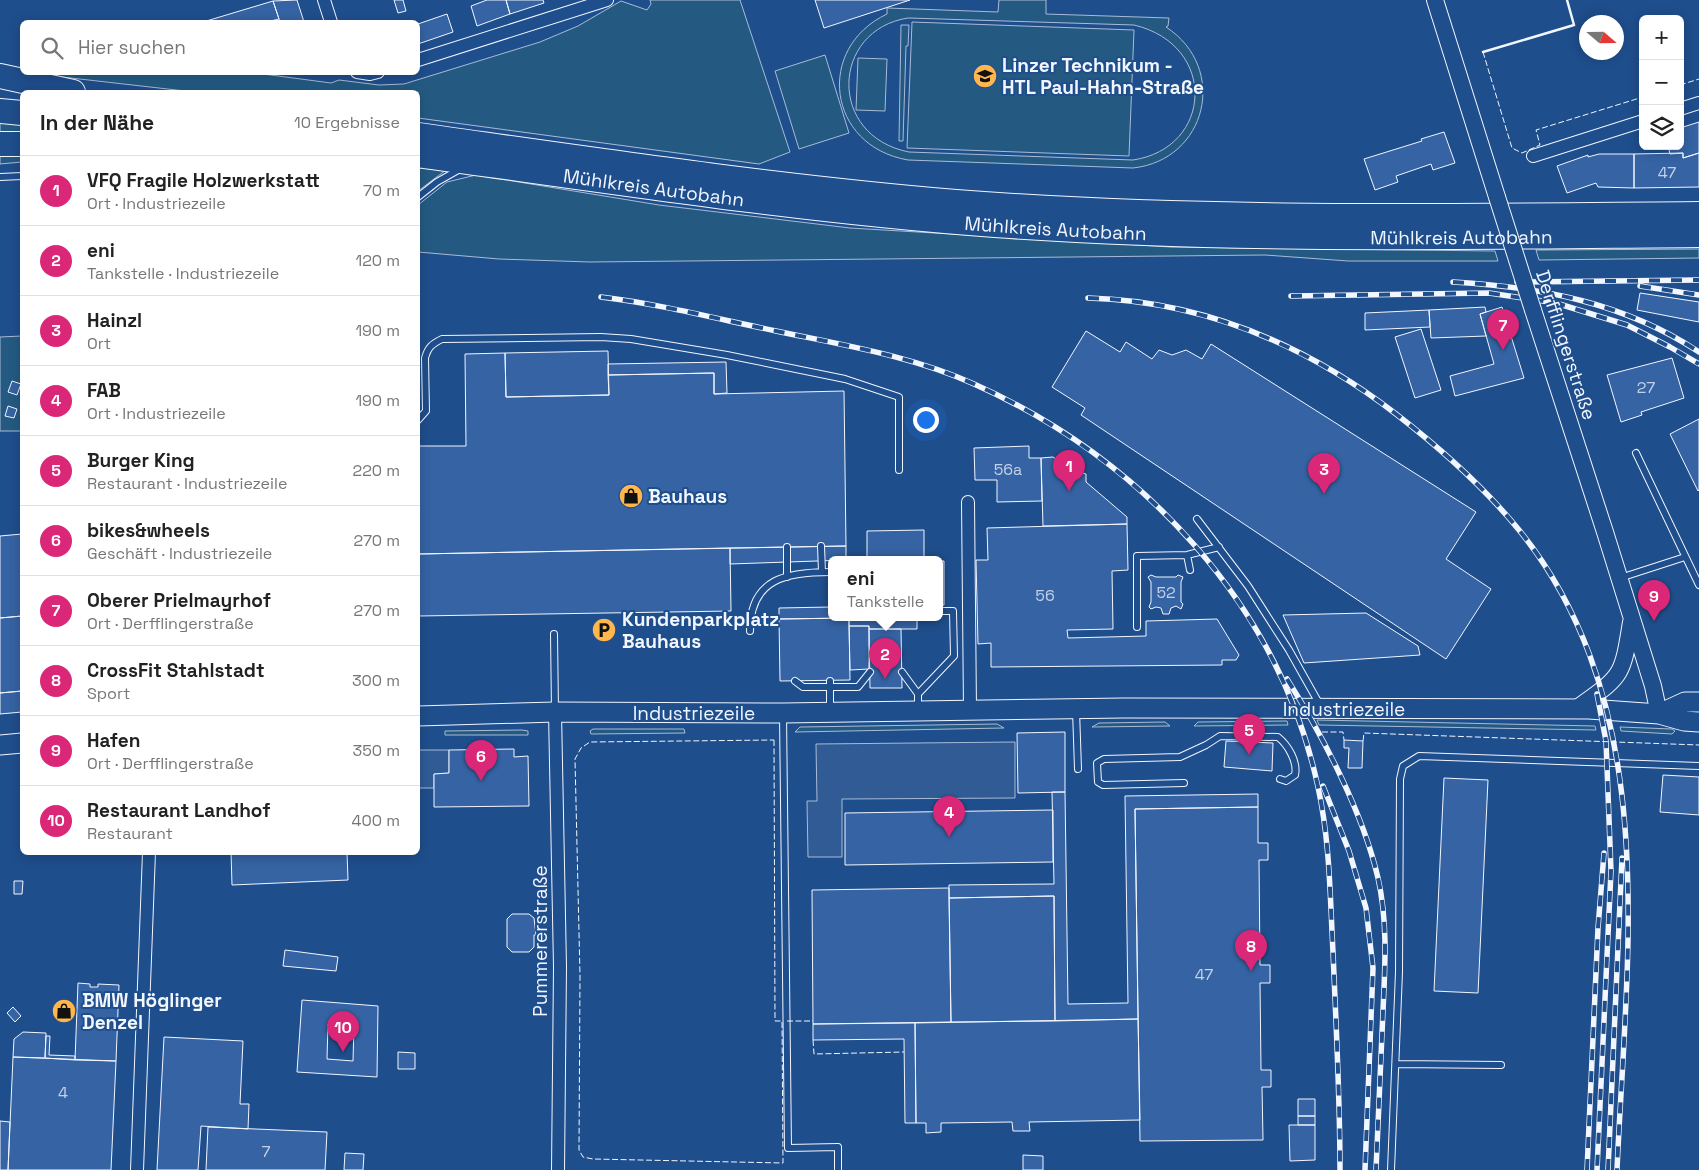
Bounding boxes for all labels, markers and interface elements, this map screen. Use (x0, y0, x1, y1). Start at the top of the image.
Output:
north arrow (1579, 15, 1624, 60)
map controls (1639, 15, 1684, 150)
button: + (1639, 15, 1684, 60)
search box (20, 20, 420, 75)
icon: search (38, 34, 66, 62)
text: Hier suchen (78, 35, 186, 60)
place label: Linzer Technikum - HTL Paul-Hahn-Straße (1002, 53, 1204, 100)
button: − (1639, 60, 1684, 105)
school or university icon: Linzer Technikum - HTL Paul-Hahn-Straße (972, 63, 998, 89)
button: layers (1639, 105, 1684, 150)
text: In der Nähe (40, 109, 154, 136)
text: 10 Ergebnisse (294, 112, 400, 133)
house number: 47 (1658, 162, 1676, 183)
street label: Mühlkreis Autobahn (562, 163, 746, 212)
text: VFQ Fragile Holzwerkstatt (87, 168, 320, 193)
text: 1 (52, 180, 60, 201)
text: 70 m (363, 180, 400, 201)
text: Ort · Industriezeile (87, 193, 226, 214)
street label: Mühlkreis Autobahn (964, 210, 1147, 246)
street label: Mühlkreis Autobahn (1370, 224, 1553, 250)
text: eni (87, 238, 115, 263)
text: 2 (51, 250, 61, 271)
text: 120 m (356, 250, 400, 271)
text: Tankstelle · Industriezeile (87, 263, 279, 284)
street label: Derfflingerstraße (1530, 267, 1602, 423)
text: Hainzl (87, 308, 142, 333)
pin: 7 (1487, 309, 1519, 350)
text: 3 (51, 320, 61, 341)
text: 190 m (355, 320, 400, 341)
text: Ort (87, 333, 111, 354)
house number: 27 (1637, 377, 1655, 398)
text: FAB (87, 378, 121, 403)
text: 4 (51, 390, 61, 411)
text: 190 m (355, 390, 400, 411)
text: Ort · Industriezeile (87, 403, 226, 424)
your location (913, 407, 939, 433)
text: Burger King (87, 448, 195, 473)
pin: 1 (1053, 450, 1085, 491)
pin: 3 (1308, 453, 1340, 494)
house number: 56a (994, 459, 1022, 480)
text: 5 (51, 460, 61, 481)
text: 220 m (353, 460, 400, 481)
text: Restaurant · Industriezeile (87, 473, 287, 494)
shop icon: Bauhaus (618, 483, 644, 509)
place label: Bauhaus (648, 484, 727, 509)
text: bikes&wheels (87, 518, 210, 543)
text: 6 (51, 530, 61, 551)
text: 270 m (353, 530, 400, 551)
text: Geschäft · Industriezeile (87, 543, 272, 564)
popup (828, 556, 943, 621)
text: eni (847, 566, 874, 591)
pin: 9 (1638, 580, 1670, 621)
house number: 52 (1156, 582, 1176, 603)
house number: 56 (1035, 585, 1055, 606)
text: Oberer Prielmayrhof (87, 588, 271, 613)
text: Tankstelle (847, 591, 924, 612)
text: 7 (52, 600, 60, 621)
text: 270 m (353, 600, 400, 621)
place label: Kundenparkplatz Bauhaus (622, 607, 779, 654)
text: Ort · Derfflingerstraße (87, 613, 254, 634)
parking icon: Kundenparkplatz Bauhaus (591, 617, 617, 643)
pin: 2 (869, 638, 901, 679)
text: CrossFit Stahlstadt (87, 658, 265, 683)
text: 8 (51, 670, 61, 691)
text: 300 m (352, 670, 400, 691)
text: Sport (87, 683, 130, 704)
street label: Industriezeile (1283, 697, 1405, 722)
street label: Industriezeile (633, 701, 755, 726)
pin: 5 (1233, 714, 1265, 755)
text: Hafen (87, 728, 140, 753)
text: 9 (51, 740, 61, 761)
text: 350 m (353, 740, 400, 761)
pin: 6 (465, 740, 497, 781)
text: Ort · Derfflingerstraße (87, 753, 254, 774)
pin: 4 (933, 796, 965, 837)
text: Restaurant Landhof (87, 798, 270, 823)
text: 10 (47, 810, 65, 831)
text: 400 m (352, 810, 400, 831)
text: Restaurant (87, 823, 173, 844)
street label: Pummererstraße (528, 865, 553, 1017)
pin: 8 (1235, 930, 1267, 971)
house number: 47 (1195, 964, 1213, 985)
place label: BMW Höglinger Denzel (82, 988, 222, 1035)
shop icon: BMW Höglinger Denzel (51, 998, 77, 1024)
pin: 10 (327, 1011, 359, 1052)
house number: 4 (58, 1082, 68, 1103)
house number: 7 (261, 1141, 271, 1162)

